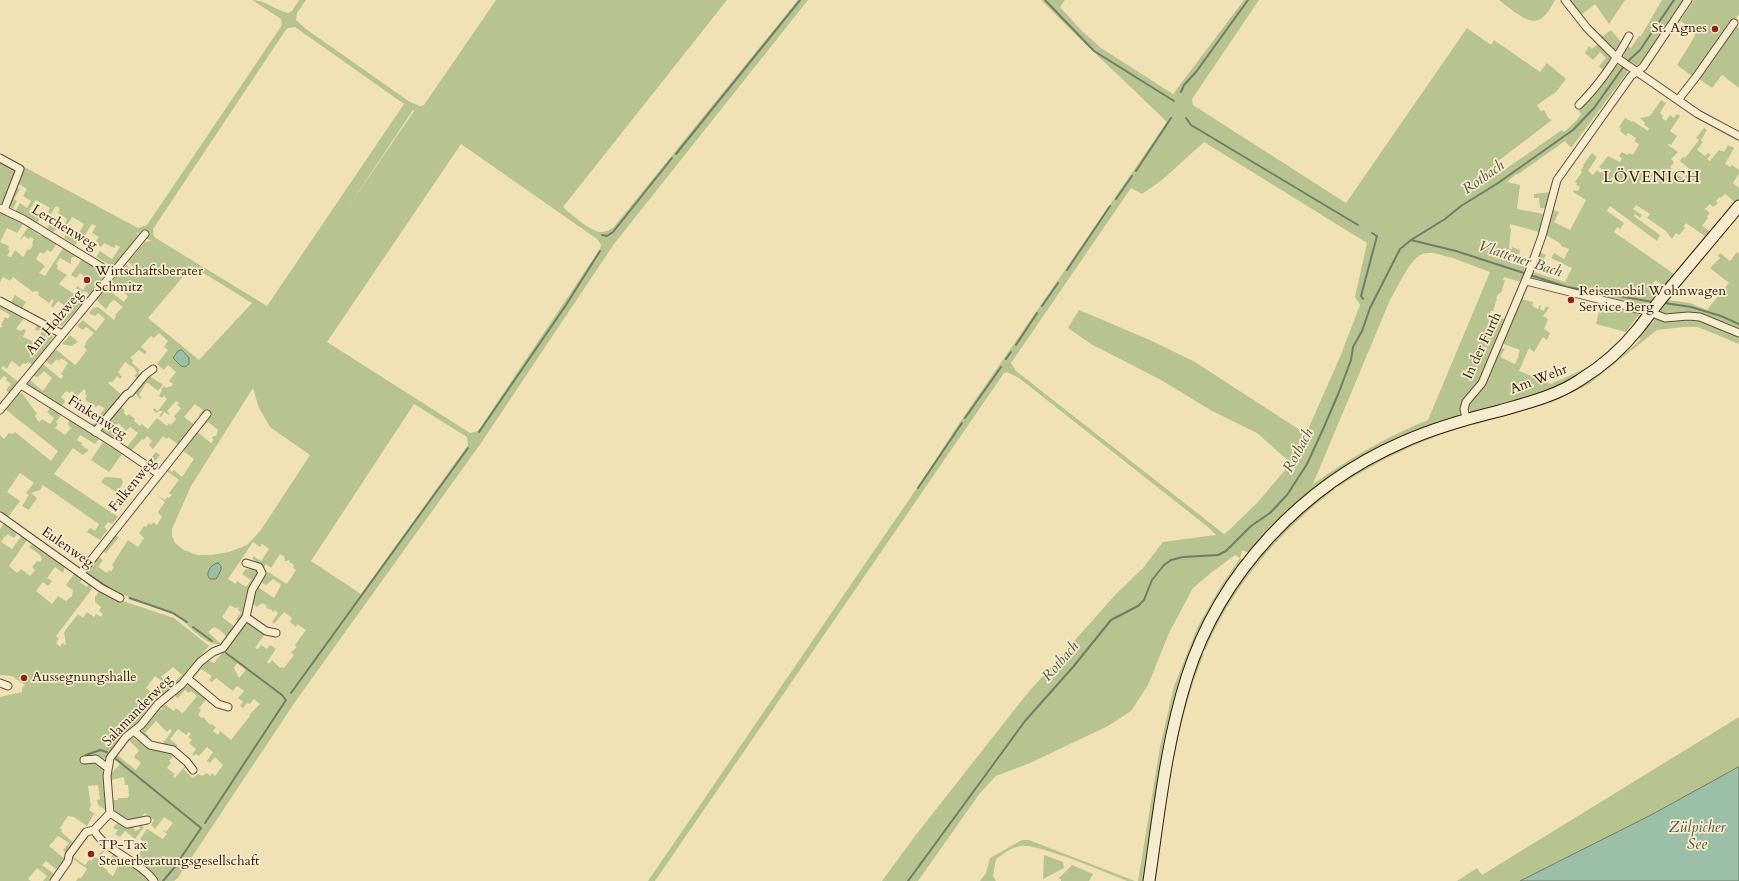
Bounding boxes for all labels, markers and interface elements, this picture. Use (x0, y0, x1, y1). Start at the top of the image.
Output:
place label: St. Agnes (1651, 21, 1707, 37)
marker: St. Agnes (1710, 24, 1720, 34)
water label: Rotbach (1460, 157, 1508, 199)
district label: LÖVENICH (1603, 168, 1701, 188)
street label: Lerchenweg (28, 202, 100, 254)
water label: Vlattener Bach (1476, 238, 1564, 282)
place label: Wirtschaftsberater Schmitz (95, 264, 203, 296)
marker: Wirtschaftsberater Schmitz (82, 275, 92, 285)
place label: Reisemobil Wohnwagen Service Berg (1579, 284, 1726, 316)
street label: Am Holzweg (23, 287, 87, 359)
marker: Reisemobil Wohnwagen Service Berg (1566, 295, 1576, 305)
street label: In der Furth (1460, 310, 1506, 382)
street label: Am Wehr (1508, 361, 1570, 399)
street label: Finkenweg (64, 393, 130, 443)
water label: Rotbach (1280, 426, 1318, 476)
street label: Falkenweg (106, 455, 160, 515)
street label: Eulenweg (38, 524, 96, 572)
water label: Rotbach (1039, 638, 1083, 686)
place label: Aussegnungshalle (32, 670, 137, 686)
street label: Salamanderweg (100, 672, 176, 750)
marker: Aussegnungshalle (19, 673, 29, 683)
water label: Zülpicher See (1669, 820, 1725, 855)
place label: TP-Tax Steuerberatungsgesellschaft (99, 838, 259, 870)
marker: TP-Tax Steuerberatungsgesellschaft (86, 849, 96, 859)

